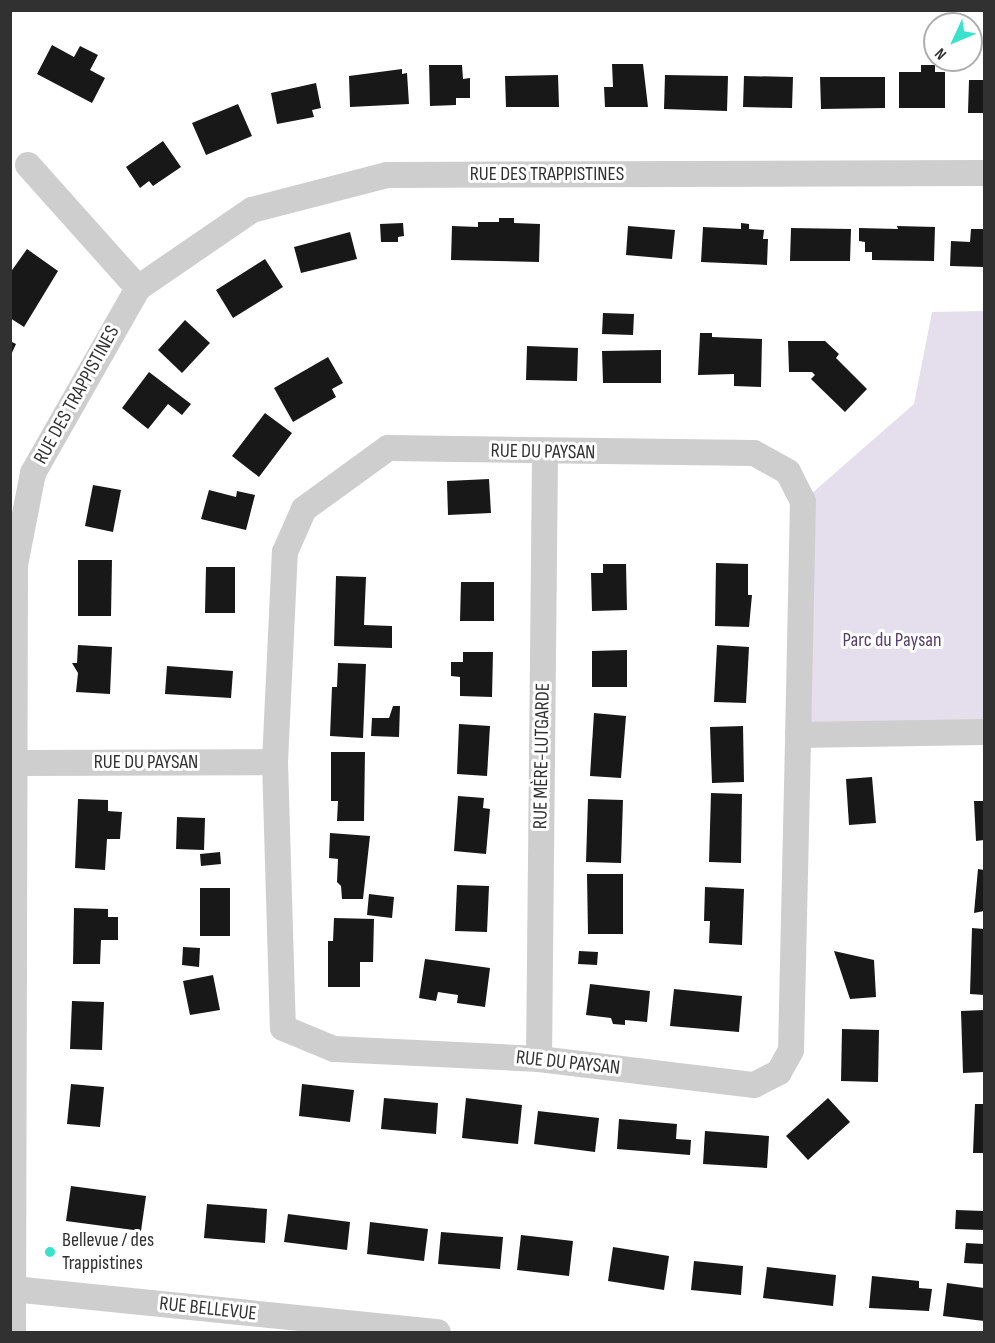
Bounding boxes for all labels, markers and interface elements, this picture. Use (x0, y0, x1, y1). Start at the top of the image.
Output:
north arrow (923, 12, 983, 72)
text: N (931, 44, 951, 63)
street label: RUE DES TRAPPISTINES (470, 162, 624, 186)
street label: RUE DES TRAPPISTINES (29, 322, 125, 468)
street label: RUE DU PAYSAN (491, 439, 595, 465)
park label: Parc du Paysan (842, 628, 942, 652)
street label: RUE MÈRE-LUTGARDE (529, 683, 555, 829)
street label: RUE DU PAYSAN (94, 750, 198, 774)
street label: RUE DU PAYSAN (515, 1046, 621, 1080)
place label: Bellevue / des Trappistines (62, 1228, 154, 1275)
marker: Bellevue / des Trappistines (43, 1245, 57, 1259)
street label: RUE BELLEVUE (158, 1292, 258, 1326)

